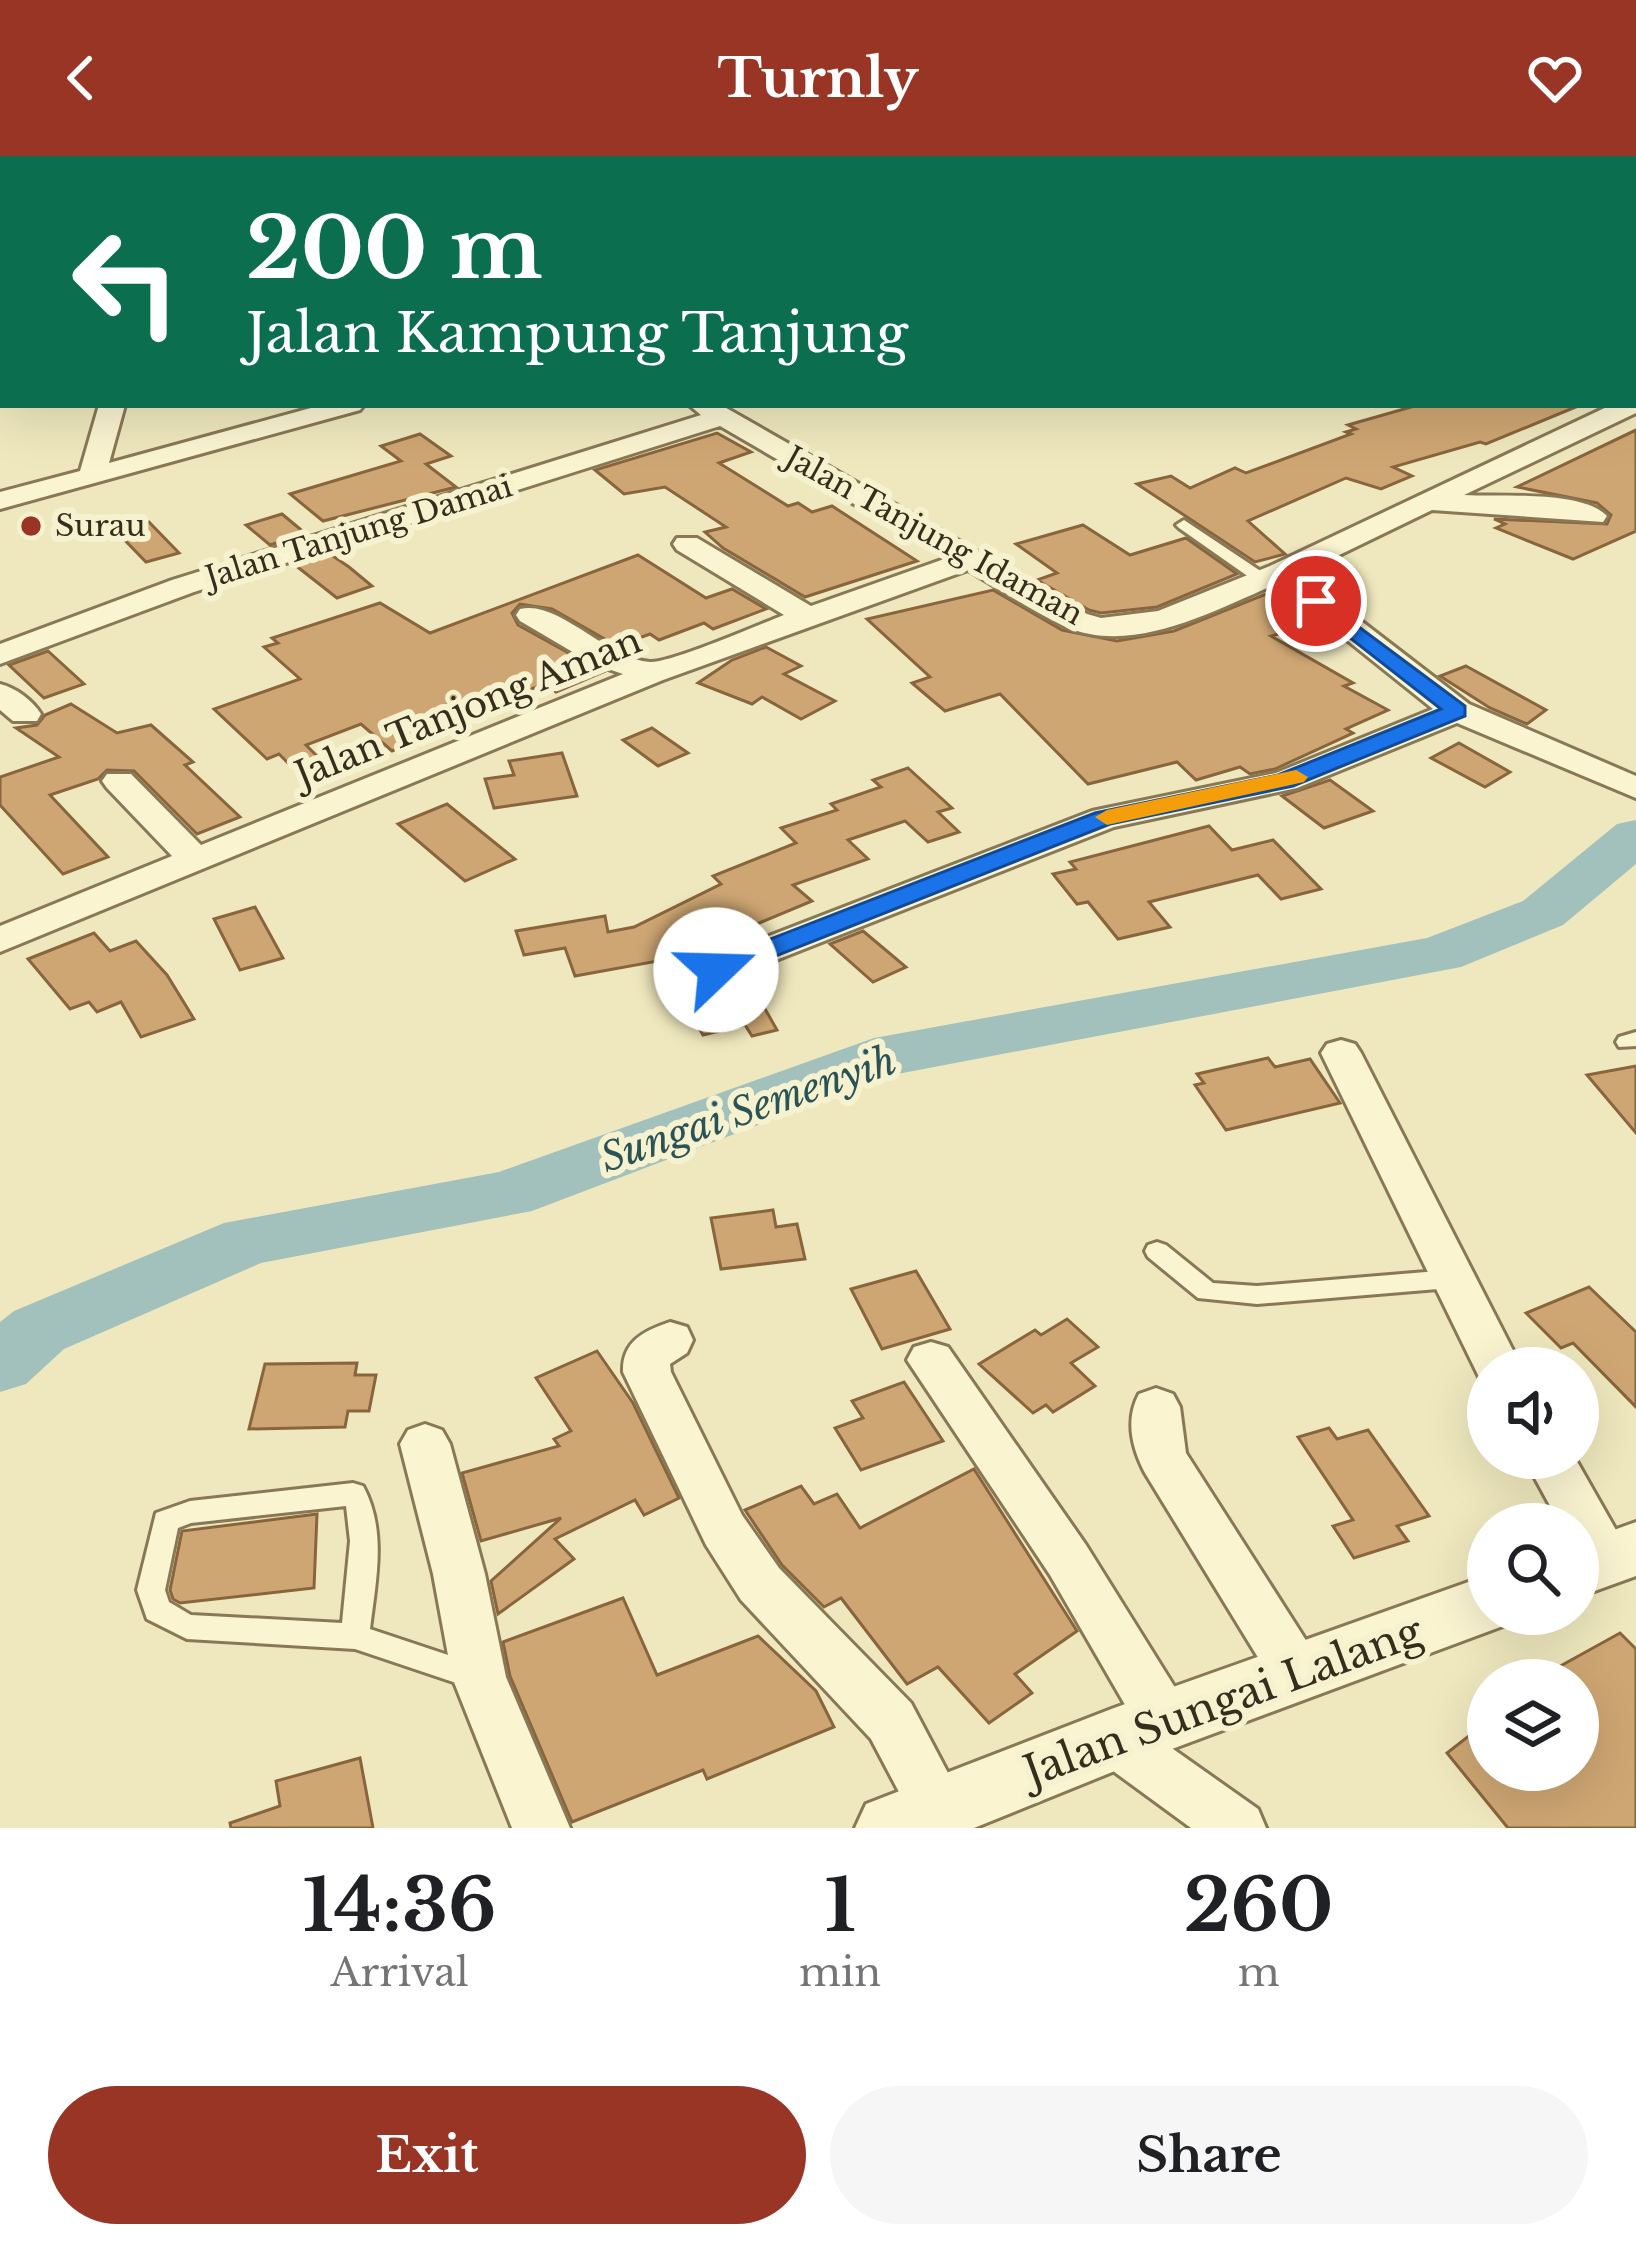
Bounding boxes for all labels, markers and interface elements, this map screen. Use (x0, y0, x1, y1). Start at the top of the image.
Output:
icon: back (48, 45, 114, 111)
text: Turnly (718, 45, 918, 112)
icon: heart (1522, 45, 1588, 111)
text: 200 m (246, 197, 543, 301)
icon: left (48, 204, 204, 360)
text: Jalan Kampung Tanjung (246, 300, 908, 367)
street label: Jalan Tanjung Idaman (775, 436, 1090, 633)
street label: Jalan Tanjung Damai (197, 467, 517, 597)
place label: Surau (55, 507, 145, 544)
marker: Surau (18, 513, 44, 539)
pin (1265, 550, 1367, 652)
icon: arrive (1283, 568, 1349, 634)
street label: Jalan Tanjong Aman (285, 617, 648, 799)
position arrow (653, 907, 779, 1033)
water label: Sungai Semenyih (594, 1036, 902, 1183)
map controls (1467, 1347, 1599, 1791)
button: sound (1467, 1347, 1599, 1479)
button: search (1467, 1503, 1599, 1635)
street label: Jalan Sungai Lalang (1012, 1604, 1430, 1799)
button: layers (1467, 1659, 1599, 1791)
text: 14:36 (303, 1861, 497, 1950)
text: 1 (824, 1861, 856, 1950)
text: 260 (1184, 1861, 1333, 1950)
text: Arrival (331, 1948, 469, 1997)
text: min (799, 1948, 881, 1997)
text: m (1238, 1948, 1279, 1997)
button: Exit (48, 2086, 806, 2224)
button: Share (830, 2086, 1588, 2224)

